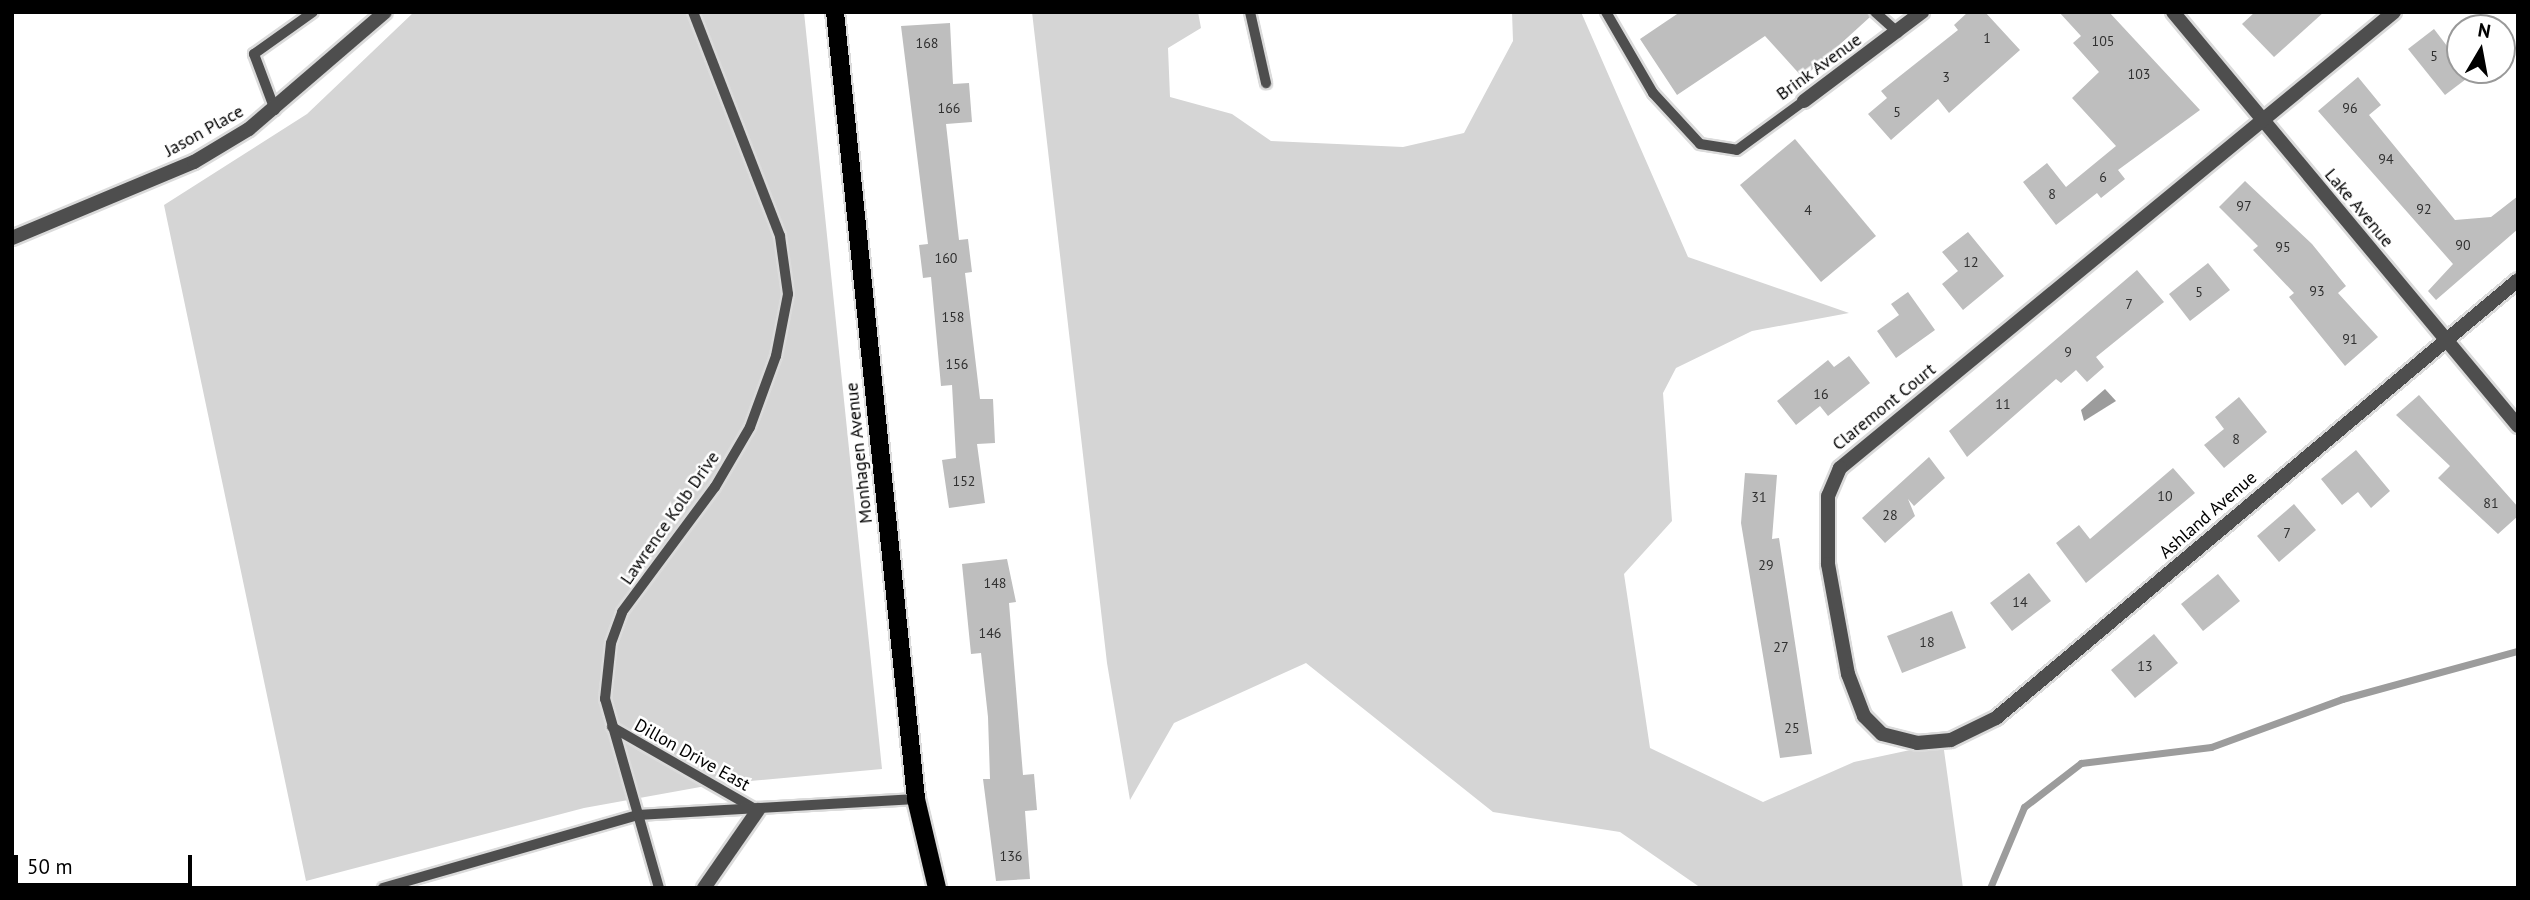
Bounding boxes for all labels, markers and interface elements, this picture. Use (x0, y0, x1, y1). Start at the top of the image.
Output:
north arrow (2446, 14, 2516, 84)
text: N (2476, 17, 2493, 43)
street label: Brink Avenue (1772, 29, 1866, 105)
house number: 1 (1983, 30, 1991, 46)
house number: 105 (2092, 33, 2114, 49)
house number: 168 (916, 35, 938, 51)
house number: 5 (2430, 48, 2438, 64)
house number: 103 (2128, 66, 2150, 82)
house number: 3 (1942, 69, 1950, 85)
street label: Jason Place (161, 100, 247, 162)
house number: 166 (938, 100, 960, 116)
house number: 96 (2342, 100, 2358, 116)
house number: 5 (1893, 104, 1901, 120)
house number: 94 (2378, 151, 2394, 167)
street label: Lake Avenue (2320, 164, 2398, 252)
house number: 6 (2099, 169, 2107, 185)
house number: 8 (2048, 186, 2056, 202)
house number: 97 (2236, 198, 2252, 214)
house number: 92 (2416, 201, 2432, 217)
house number: 4 (1804, 202, 1812, 218)
house number: 90 (2455, 237, 2471, 253)
house number: 95 (2275, 239, 2291, 255)
house number: 160 (935, 250, 957, 266)
house number: 12 (1963, 254, 1979, 270)
house number: 93 (2309, 283, 2325, 299)
house number: 5 (2195, 284, 2203, 300)
house number: 7 (2125, 296, 2133, 312)
house number: 158 (942, 309, 964, 325)
house number: 91 (2342, 331, 2358, 347)
house number: 9 (2064, 344, 2072, 360)
house number: 156 (946, 356, 968, 372)
street label: Claremont Court (1828, 359, 1940, 455)
street label: Monhagen Avenue (841, 381, 877, 525)
house number: 16 (1813, 386, 1829, 402)
house number: 11 (1995, 396, 2011, 412)
house number: 8 (2232, 431, 2240, 447)
street label: Lawrence Kolb Drive (616, 447, 724, 589)
street label: Ashland Avenue (2155, 467, 2261, 563)
house number: 152 (953, 473, 975, 489)
house number: 10 (2157, 488, 2173, 504)
house number: 31 (1751, 489, 1767, 505)
house number: 81 (2483, 495, 2499, 511)
house number: 28 (1882, 507, 1898, 523)
house number: 7 (2283, 525, 2291, 541)
house number: 29 (1758, 557, 1774, 573)
house number: 148 (984, 575, 1006, 591)
house number: 14 (2012, 594, 2028, 610)
house number: 146 (979, 625, 1001, 641)
house number: 18 (1919, 634, 1935, 650)
house number: 27 (1773, 639, 1789, 655)
house number: 13 (2137, 658, 2153, 674)
street label: Dillon Drive East (630, 714, 754, 796)
house number: 25 (1784, 720, 1800, 736)
scale bar (18, 841, 196, 885)
house number: 136 (1000, 848, 1022, 864)
text: 50 m (27, 853, 73, 880)

